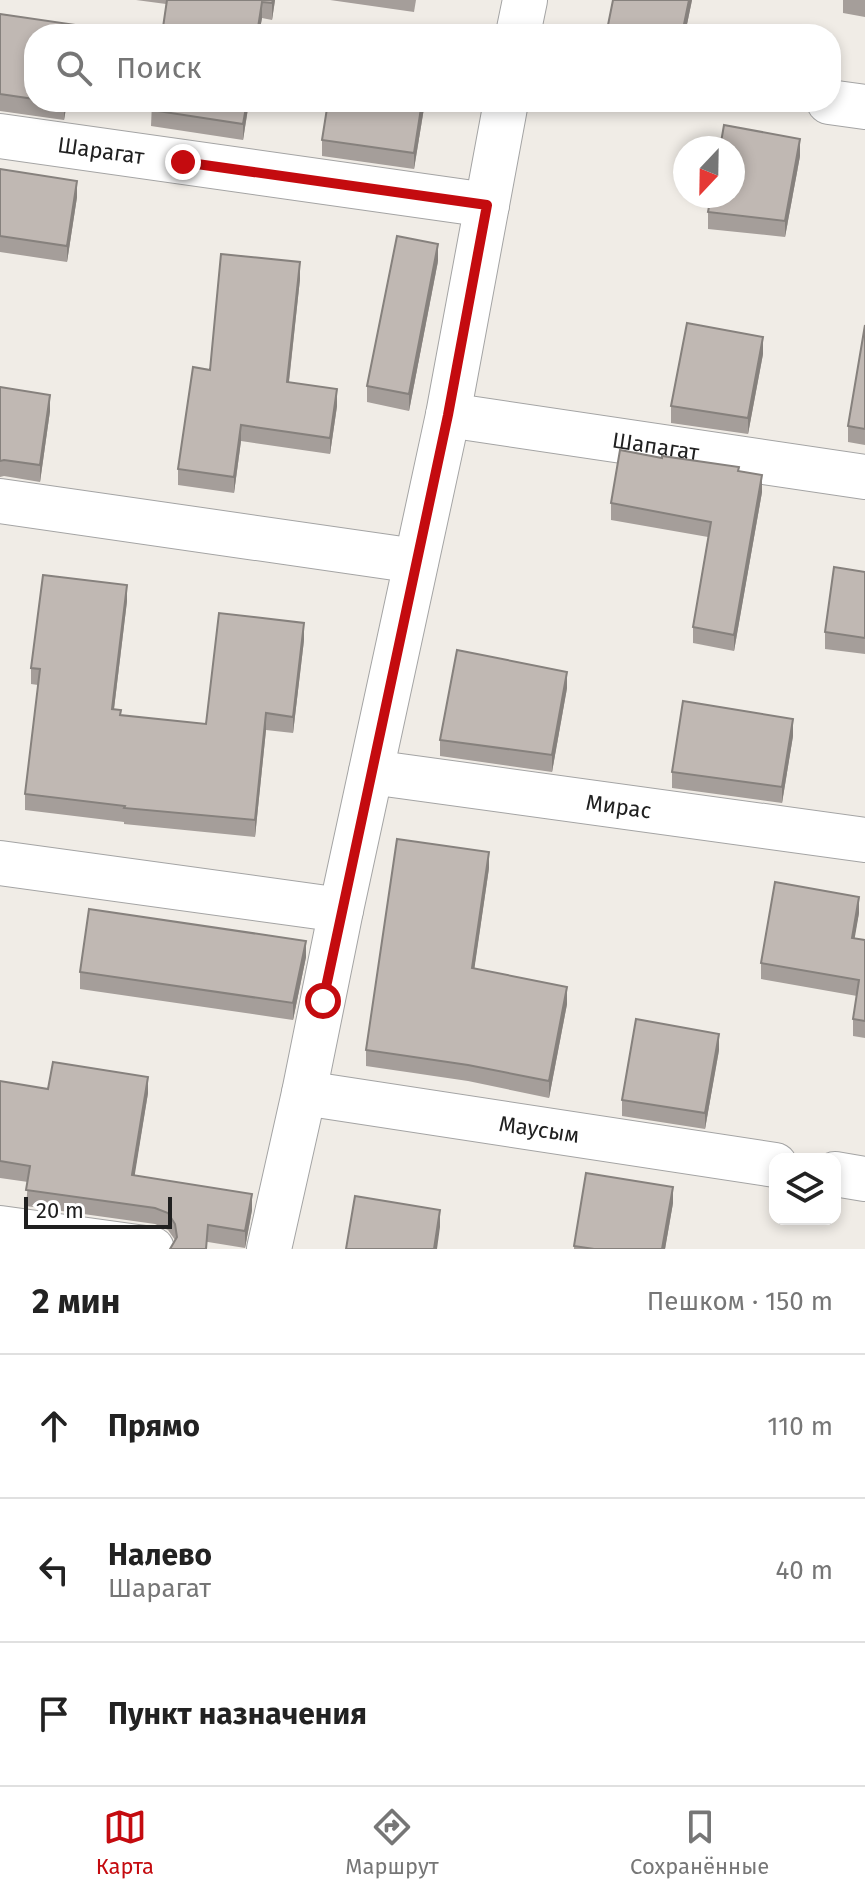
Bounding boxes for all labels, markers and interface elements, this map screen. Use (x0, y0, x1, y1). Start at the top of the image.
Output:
search box (24, 24, 841, 112)
icon: search (52, 46, 96, 90)
text: Поиск (116, 50, 202, 86)
street label: Шарагат (56, 131, 146, 170)
north arrow (673, 136, 745, 208)
route end (165, 144, 201, 180)
street label: Шапагат (610, 427, 701, 466)
street label: Мирас (584, 789, 653, 824)
route start (305, 983, 341, 1019)
street label: Маусым (497, 1110, 581, 1149)
map controls (769, 1153, 841, 1225)
button: layers (769, 1153, 841, 1225)
scale bar (24, 1193, 172, 1229)
text: 20 m (36, 1197, 84, 1224)
text: 2 мин (32, 1281, 121, 1322)
text: Пешком · 150 m (647, 1286, 833, 1317)
icon: ahead (32, 1404, 76, 1448)
text: Прямо (108, 1408, 200, 1444)
text: 110 m (767, 1411, 833, 1442)
text: Налево (108, 1537, 212, 1573)
icon: left (32, 1548, 76, 1592)
text: 40 m (775, 1555, 833, 1586)
text: Шарагат (108, 1573, 211, 1604)
icon: arrive (32, 1692, 76, 1736)
text: Пункт назначения (108, 1696, 367, 1732)
tab: Карта (96, 1805, 154, 1880)
tab: Маршрут (345, 1805, 439, 1880)
tab: Сохранённые (630, 1805, 769, 1880)

